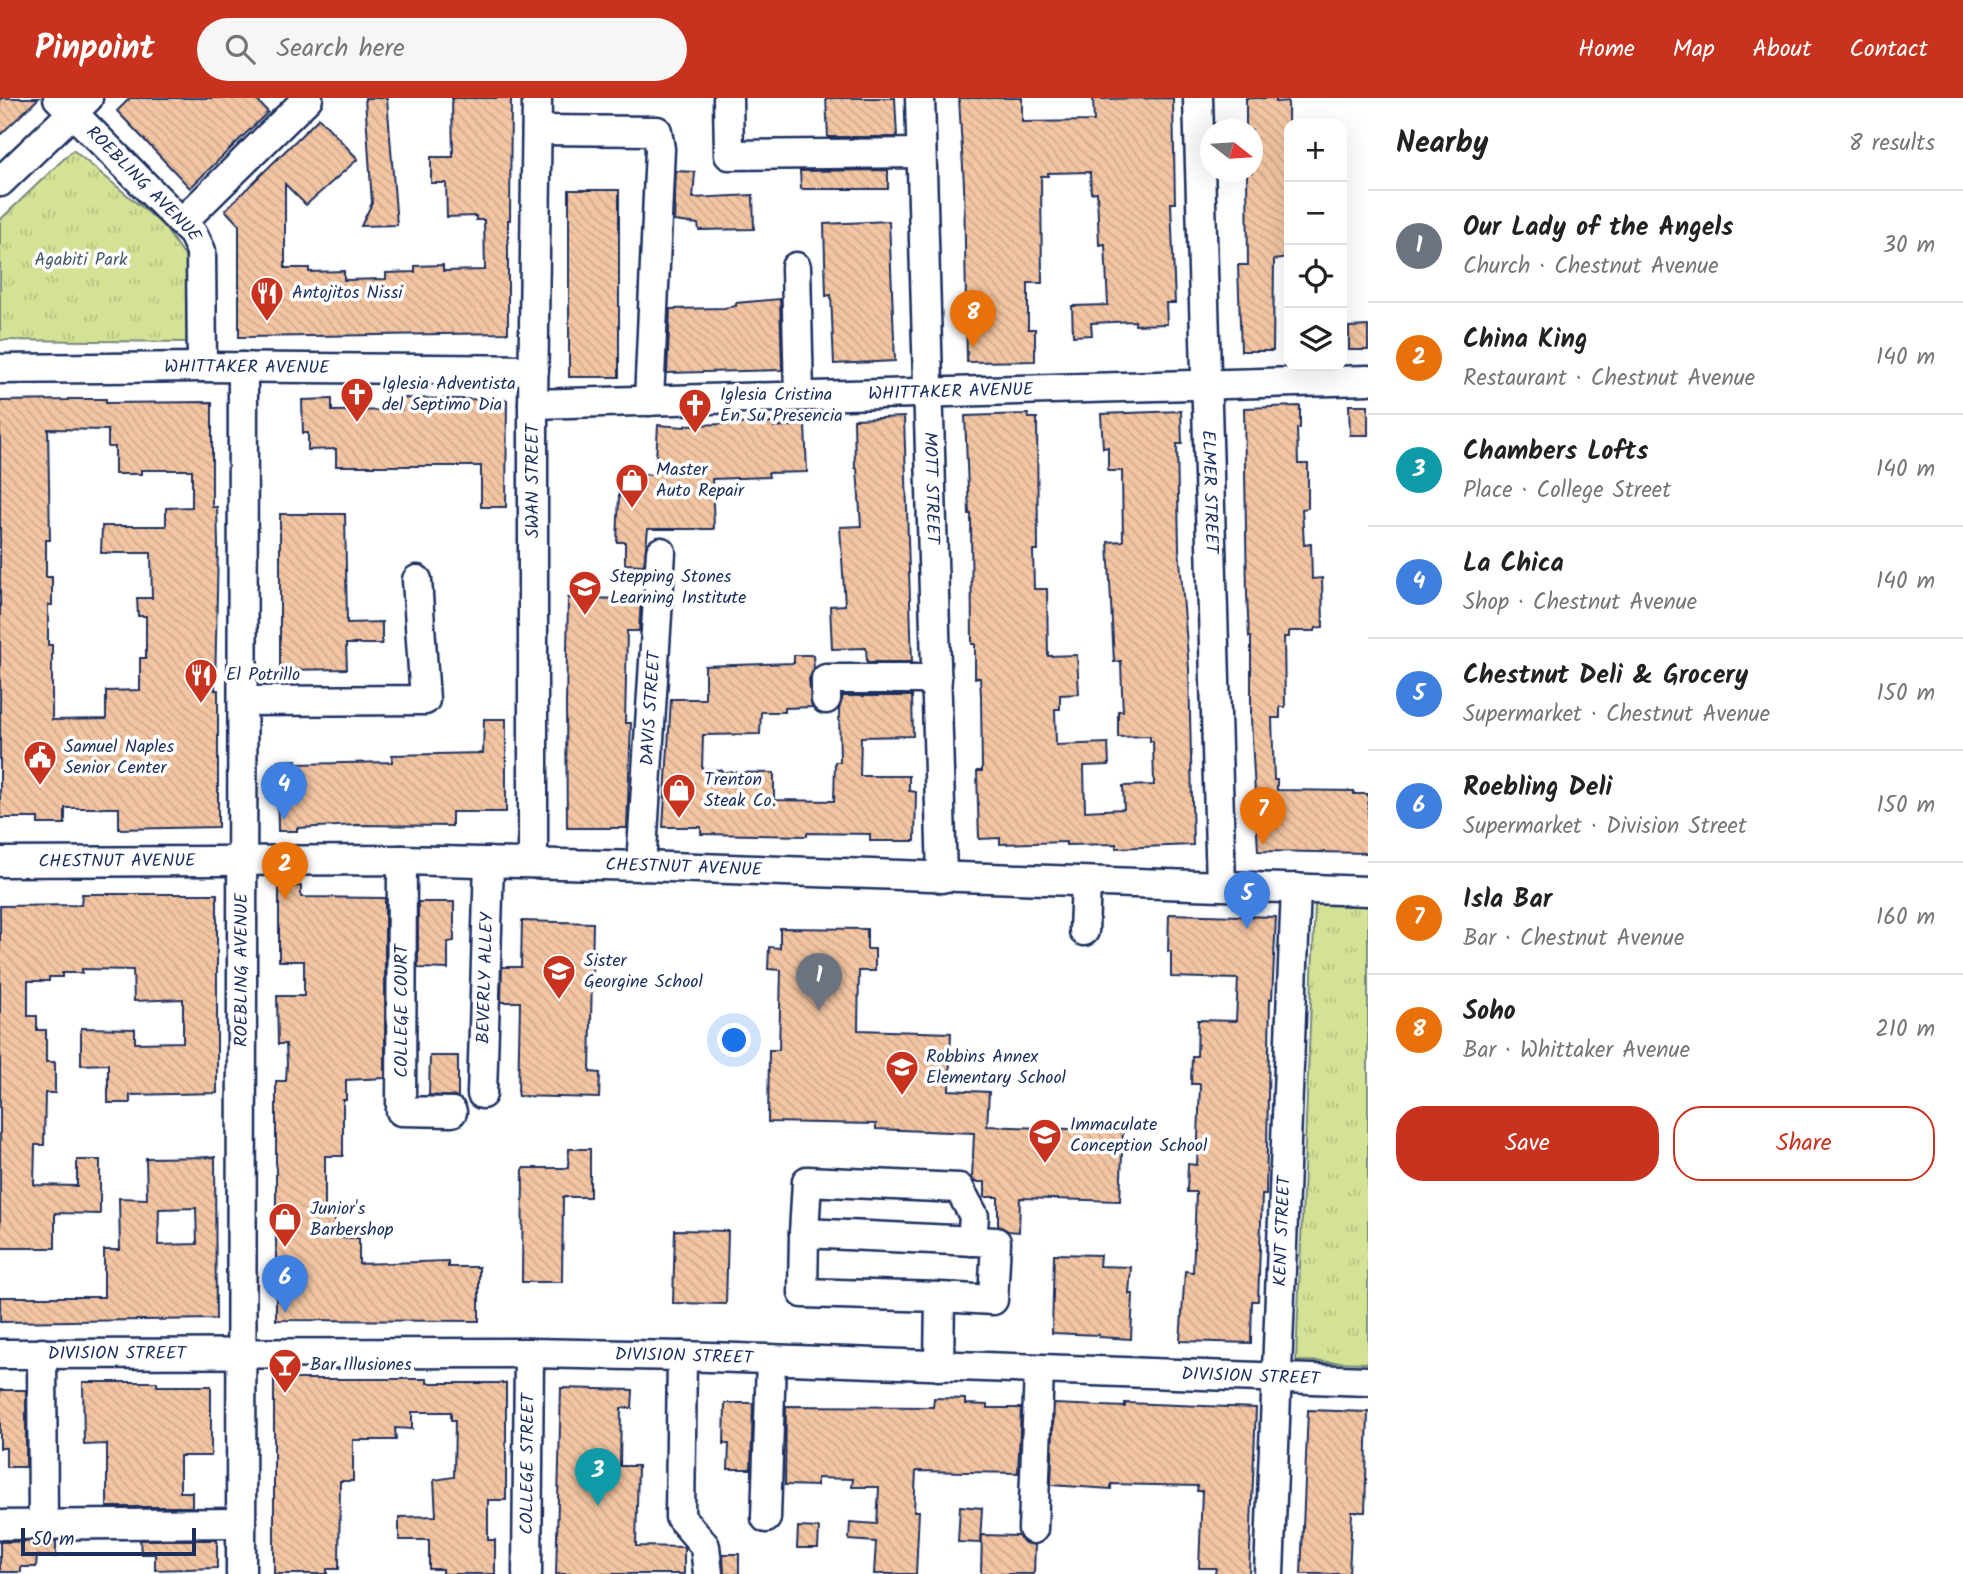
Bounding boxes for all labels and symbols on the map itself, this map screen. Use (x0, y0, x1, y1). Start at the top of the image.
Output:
street label: ROEBLING AVENUE (79, 119, 209, 246)
north arrow (1200, 119, 1263, 182)
park label: Agabiti Park (35, 246, 128, 275)
restaurant icon: Antojitos Nissi (248, 274, 286, 323)
place label: Antojitos Nissi (292, 279, 403, 308)
pin: 8 (950, 290, 996, 348)
street label: WHITTAKER AVENUE (164, 352, 330, 383)
place label: Iglesia Adventista del Septimo Dia (382, 370, 516, 420)
church icon: Iglesia Adventista del Septimo Dia (338, 375, 376, 424)
street label: WHITTAKER AVENUE (868, 375, 1034, 409)
place label: Iglesia Cristina En Su Presencia (720, 381, 843, 431)
church icon: Iglesia Cristina En Su Presencia (676, 386, 714, 435)
street label: SWAN STREET (519, 422, 548, 538)
street label: ELMER STREET (1193, 430, 1226, 555)
street label: MOTT STREET (915, 431, 947, 546)
place label: Master Auto Repair (656, 456, 745, 506)
shop icon: Master Auto Repair (613, 461, 651, 510)
place label: Stepping Stones Learning Institute (610, 563, 746, 613)
school or university icon: Stepping Stones Learning Institute (566, 568, 604, 617)
street label: DAVIS STREET (633, 649, 669, 767)
restaurant icon: El Potrillo (182, 656, 220, 705)
place label: El Potrillo (226, 661, 300, 690)
place label: Samuel Naples Senior Center (64, 733, 174, 783)
public building icon: Samuel Naples Senior Center (21, 738, 59, 787)
pin: 4 (261, 762, 307, 820)
place label: Trenton Steak Co. (704, 766, 776, 816)
shop icon: Trenton Steak Co. (660, 771, 698, 820)
pin: 7 (1240, 787, 1286, 845)
pin: 2 (262, 842, 308, 900)
street label: CHESTNUT AVENUE (38, 847, 196, 876)
street label: CHESTNUT AVENUE (605, 851, 763, 885)
pin: 5 (1224, 871, 1270, 929)
street label: ROEBLING AVENUE (227, 893, 257, 1047)
street label: BEVERLY ALLEY (469, 911, 502, 1044)
street label: COLLEGE COURT (388, 943, 417, 1078)
place label: Sister Georgine School (584, 947, 703, 997)
school or university icon: Sister Georgine School (540, 952, 578, 1001)
pin: 1 (796, 953, 842, 1011)
your location (717, 1023, 751, 1057)
place label: Robbins Annex Elementary School (926, 1043, 1067, 1093)
school or university icon: Robbins Annex Elementary School (883, 1048, 921, 1097)
place label: Immaculate Conception School (1070, 1111, 1208, 1161)
school or university icon: Immaculate Conception School (1026, 1116, 1064, 1165)
street label: KENT STREET (1266, 1174, 1299, 1287)
place label: Junior's Barbershop (310, 1195, 394, 1245)
shop icon: Junior's Barbershop (266, 1200, 304, 1249)
pin: 6 (262, 1255, 308, 1313)
street label: DIVISION STREET (48, 1339, 188, 1368)
street label: DIVISION STREET (614, 1340, 755, 1373)
bar icon: Bar Illusiones (266, 1346, 304, 1395)
place label: Bar Illusiones (310, 1351, 412, 1380)
street label: DIVISION STREET (1181, 1360, 1322, 1394)
street label: COLLEGE STREET (513, 1392, 543, 1535)
pin: 3 (575, 1448, 621, 1506)
scale bar (21, 1525, 196, 1557)

